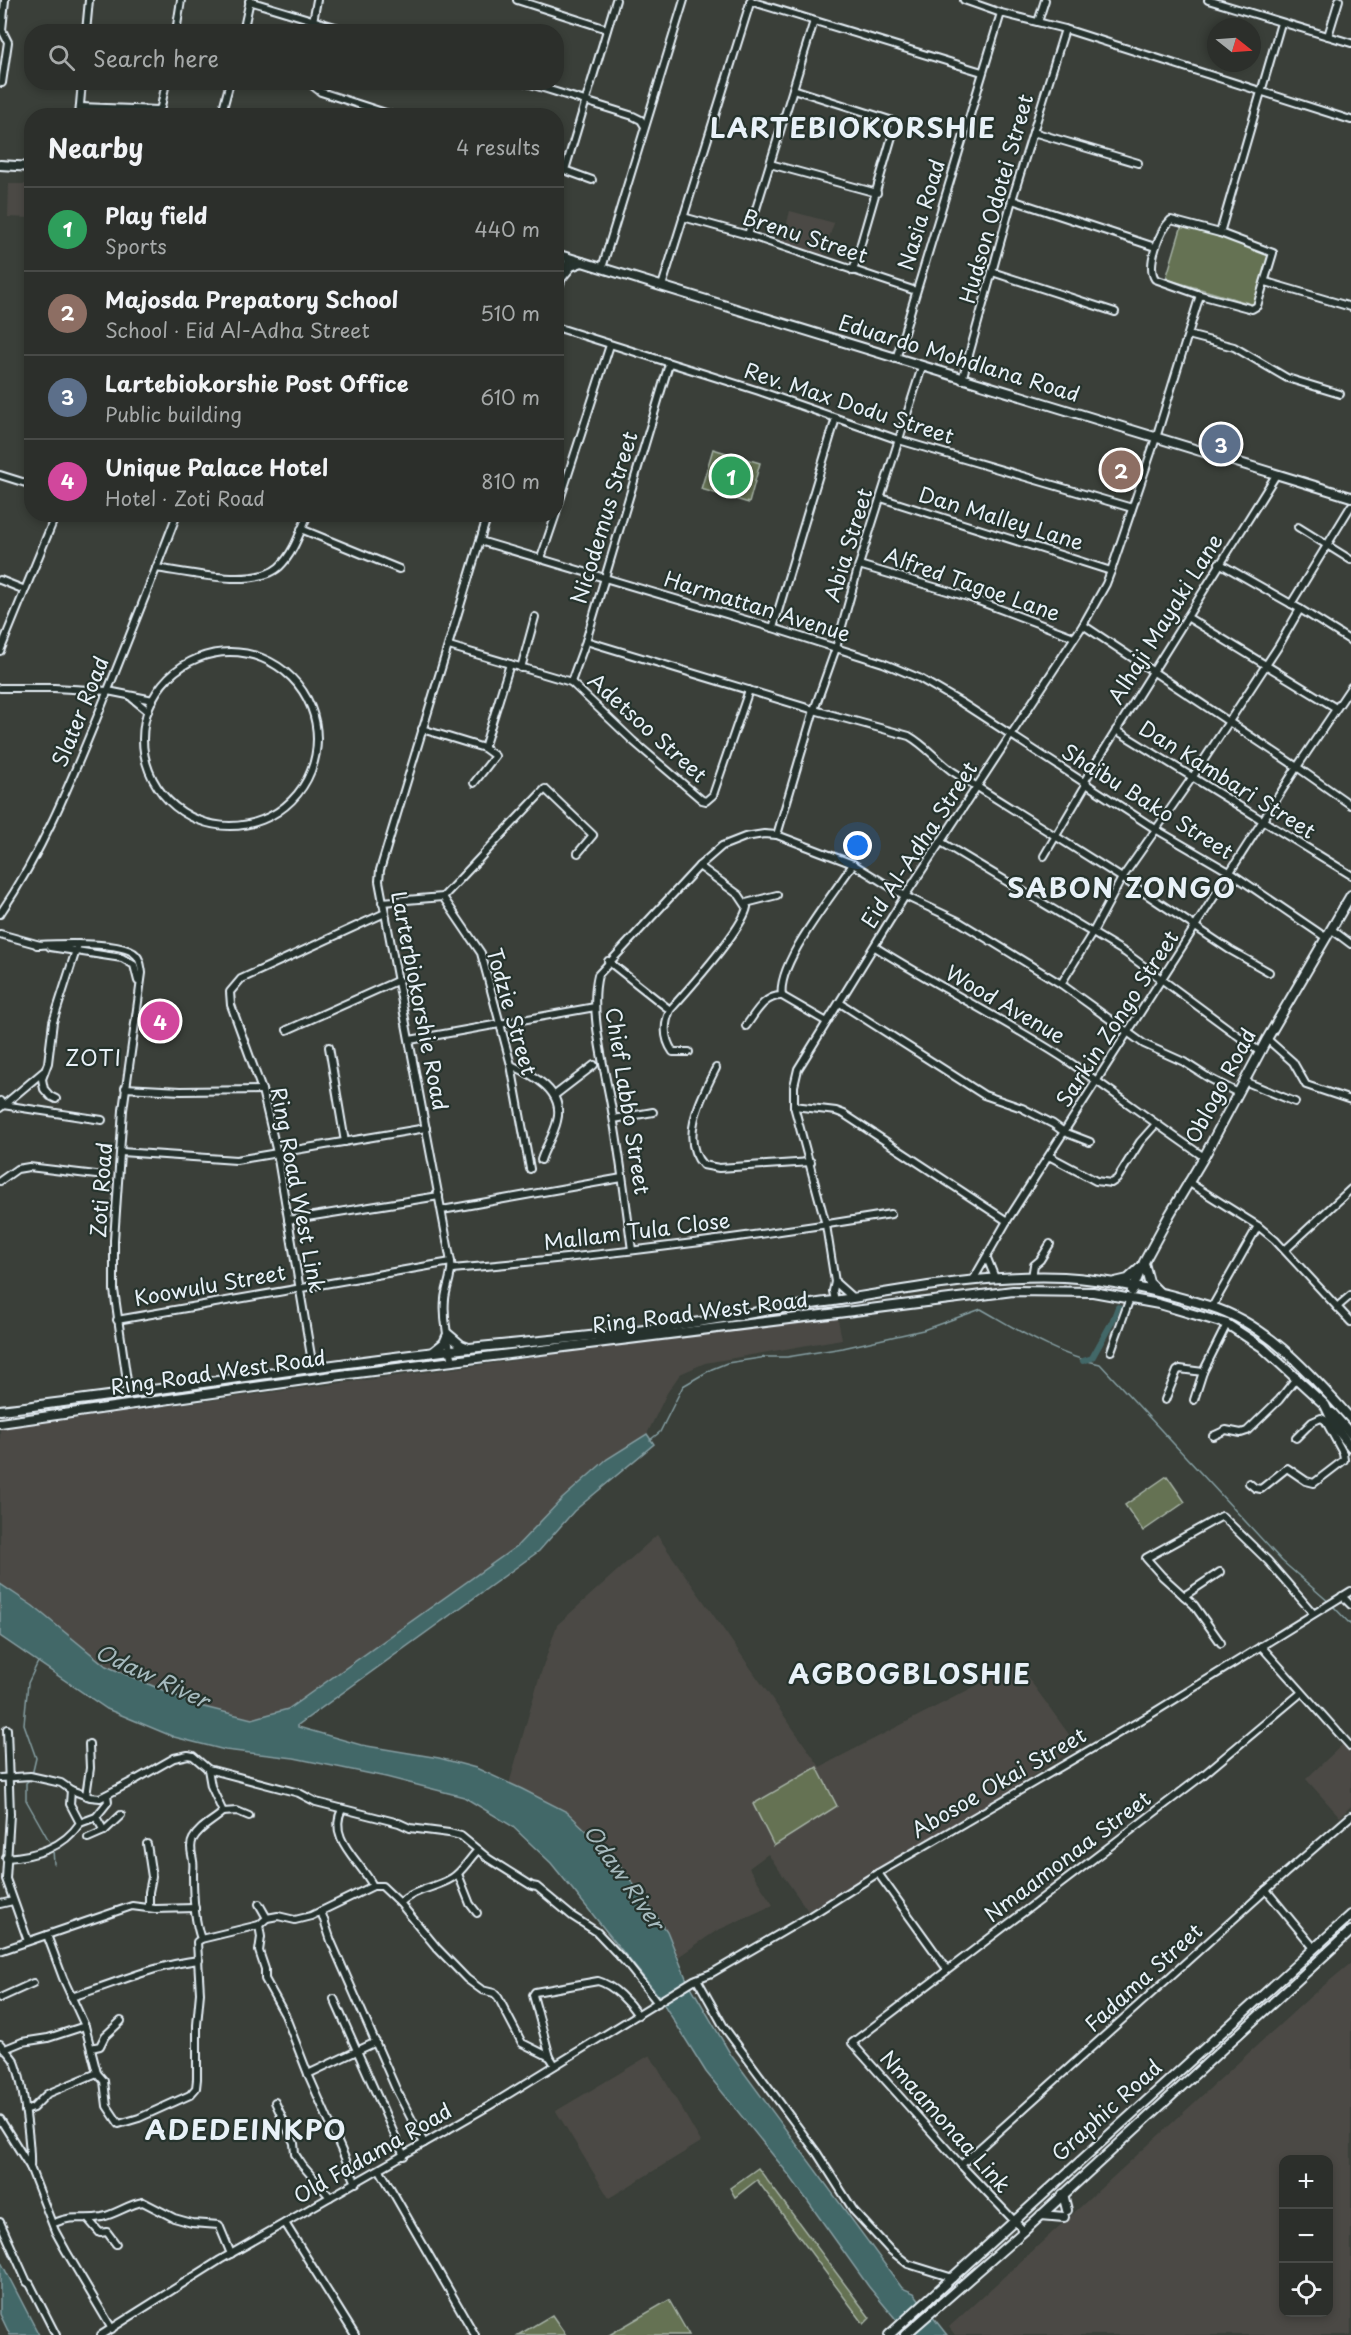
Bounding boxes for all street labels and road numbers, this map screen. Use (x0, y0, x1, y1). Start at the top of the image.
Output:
street label: Hudson Odotei Street (950, 90, 1040, 307)
street label: Nasia Road (888, 155, 952, 274)
street label: Brenu Street (739, 200, 872, 270)
street label: Eduardo Mohdlana Road (835, 305, 1084, 409)
street label: Rev. Max Dodu Street (741, 353, 959, 451)
street label: Nicodemus Street (562, 427, 645, 608)
street label: Dan Malley Lane (915, 477, 1088, 557)
street label: Abia Street (815, 484, 880, 605)
street label: Alhaji Mayaki Lane (1099, 527, 1230, 709)
street label: Alfred Tagoe Lane (880, 538, 1065, 628)
street label: Harmattan Avenue (660, 561, 855, 649)
street label: Slater Road (42, 651, 116, 771)
street label: Adetsoo Street (582, 664, 715, 789)
street label: Dan Kambari Street (1134, 711, 1323, 846)
street label: Shaibu Bako Street (1056, 734, 1240, 866)
street label: Eid Al-Adha Street (852, 754, 984, 934)
street label: Larterbiokorshie Road (384, 888, 458, 1113)
street label: Sarkin Zongo Street (1047, 923, 1186, 1113)
street label: Todzie Street (480, 944, 546, 1079)
street label: Wood Avenue (940, 956, 1072, 1051)
street label: Chief Labbo Street (598, 1005, 660, 1196)
street label: Oblogo Road (1176, 1022, 1263, 1148)
street label: Ring Road West Link (263, 1084, 335, 1295)
street label: Zoti Road (81, 1141, 119, 1239)
street label: Mallam Tula Close (542, 1203, 732, 1257)
street label: Koowulu Street (131, 1255, 288, 1313)
street label: Ring Road West Road (590, 1282, 809, 1340)
street label: Ring Road West Road (108, 1340, 327, 1402)
street label: Abosoe Okai Street (905, 1718, 1091, 1844)
street label: Nmaamonaa Street (977, 1782, 1157, 1929)
street label: Fadama Street (1076, 1915, 1209, 2038)
street label: Nmaamonaa Link (874, 2042, 1020, 2199)
street label: Graphic Road (1043, 2051, 1168, 2168)
street label: Old Fadama Road (287, 2094, 457, 2211)

